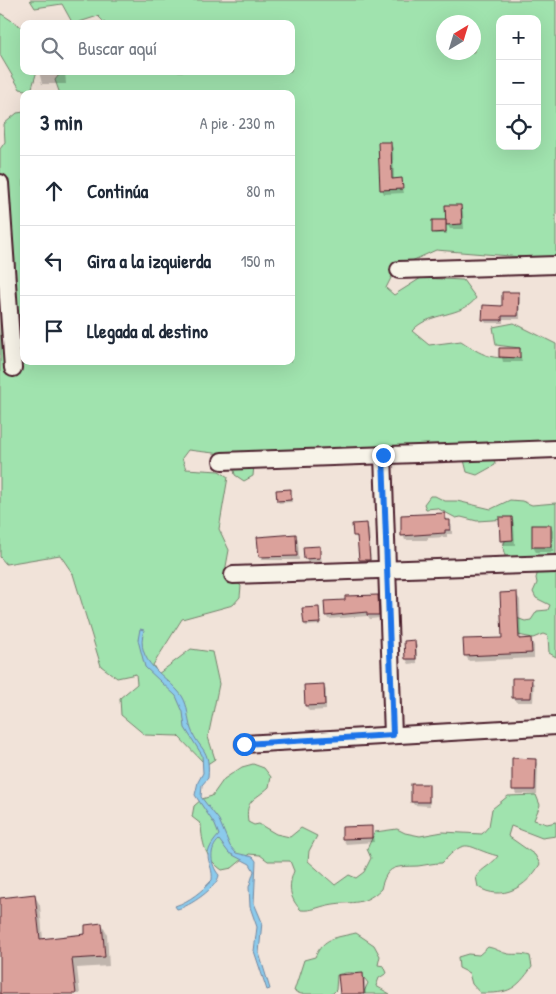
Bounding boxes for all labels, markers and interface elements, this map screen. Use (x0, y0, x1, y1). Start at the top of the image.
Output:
north arrow (436, 15, 481, 60)
map controls (496, 15, 541, 150)
button: + (496, 15, 541, 60)
search box (20, 20, 295, 75)
icon: search (38, 34, 66, 62)
text: Buscar aquí (78, 35, 157, 61)
button: − (496, 60, 541, 105)
button: locate (496, 105, 541, 150)
text: 3 min (40, 108, 83, 137)
text: A pie · 230 m (200, 112, 275, 134)
icon: ahead (40, 177, 68, 205)
text: Continúa (87, 178, 148, 204)
text: 80 m (246, 180, 275, 202)
icon: left (40, 247, 68, 275)
text: Gira a la izquierda (87, 248, 211, 274)
text: 150 m (241, 250, 275, 272)
icon: arrive (40, 317, 68, 345)
text: Llegada al destino (87, 318, 208, 344)
route end (372, 444, 395, 467)
route start (233, 733, 256, 756)

